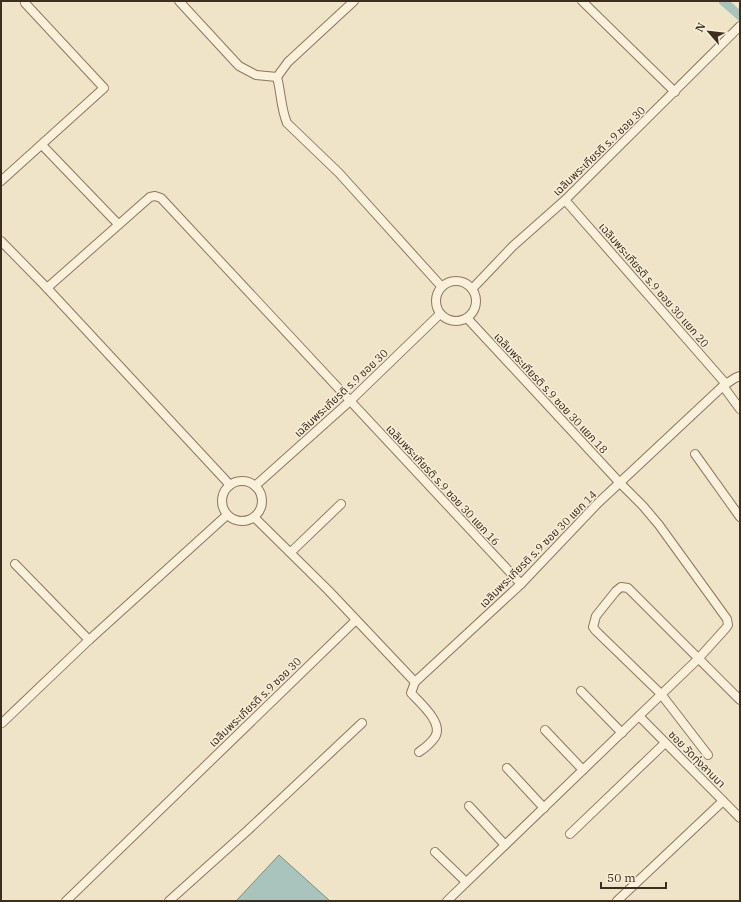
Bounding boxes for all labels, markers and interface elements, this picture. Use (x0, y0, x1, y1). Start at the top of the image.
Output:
north arrow (689, 12, 729, 52)
text: N (692, 20, 709, 34)
street label: เฉลิมพระเกียรติ ร.9 ซอย 30 (550, 103, 648, 199)
street label: เฉลิมพระเกียรติ ร.9 ซอย 30 แยก 20 (596, 220, 712, 350)
street label: เฉลิมพระเกียรติ ร.9 ซอย 30 แยก 18 (491, 330, 611, 456)
street label: เฉลิมพระเกียรติ ร.9 ซอย 30 (291, 346, 391, 440)
street label: เฉลิมพระเกียรติ ร.9 ซอย 30 แยก 16 (383, 422, 503, 548)
street label: เฉลิมพระเกียรติ ร.9 ซอย 30 แยก 14 (476, 487, 600, 611)
street label: เฉลิมพระเกียรติ ร.9 ซอย 30 (206, 654, 304, 750)
street label: ซอย วัดทุ่งลานนา (666, 728, 728, 790)
scale bar (601, 864, 666, 890)
text: 50 m (607, 870, 636, 885)

